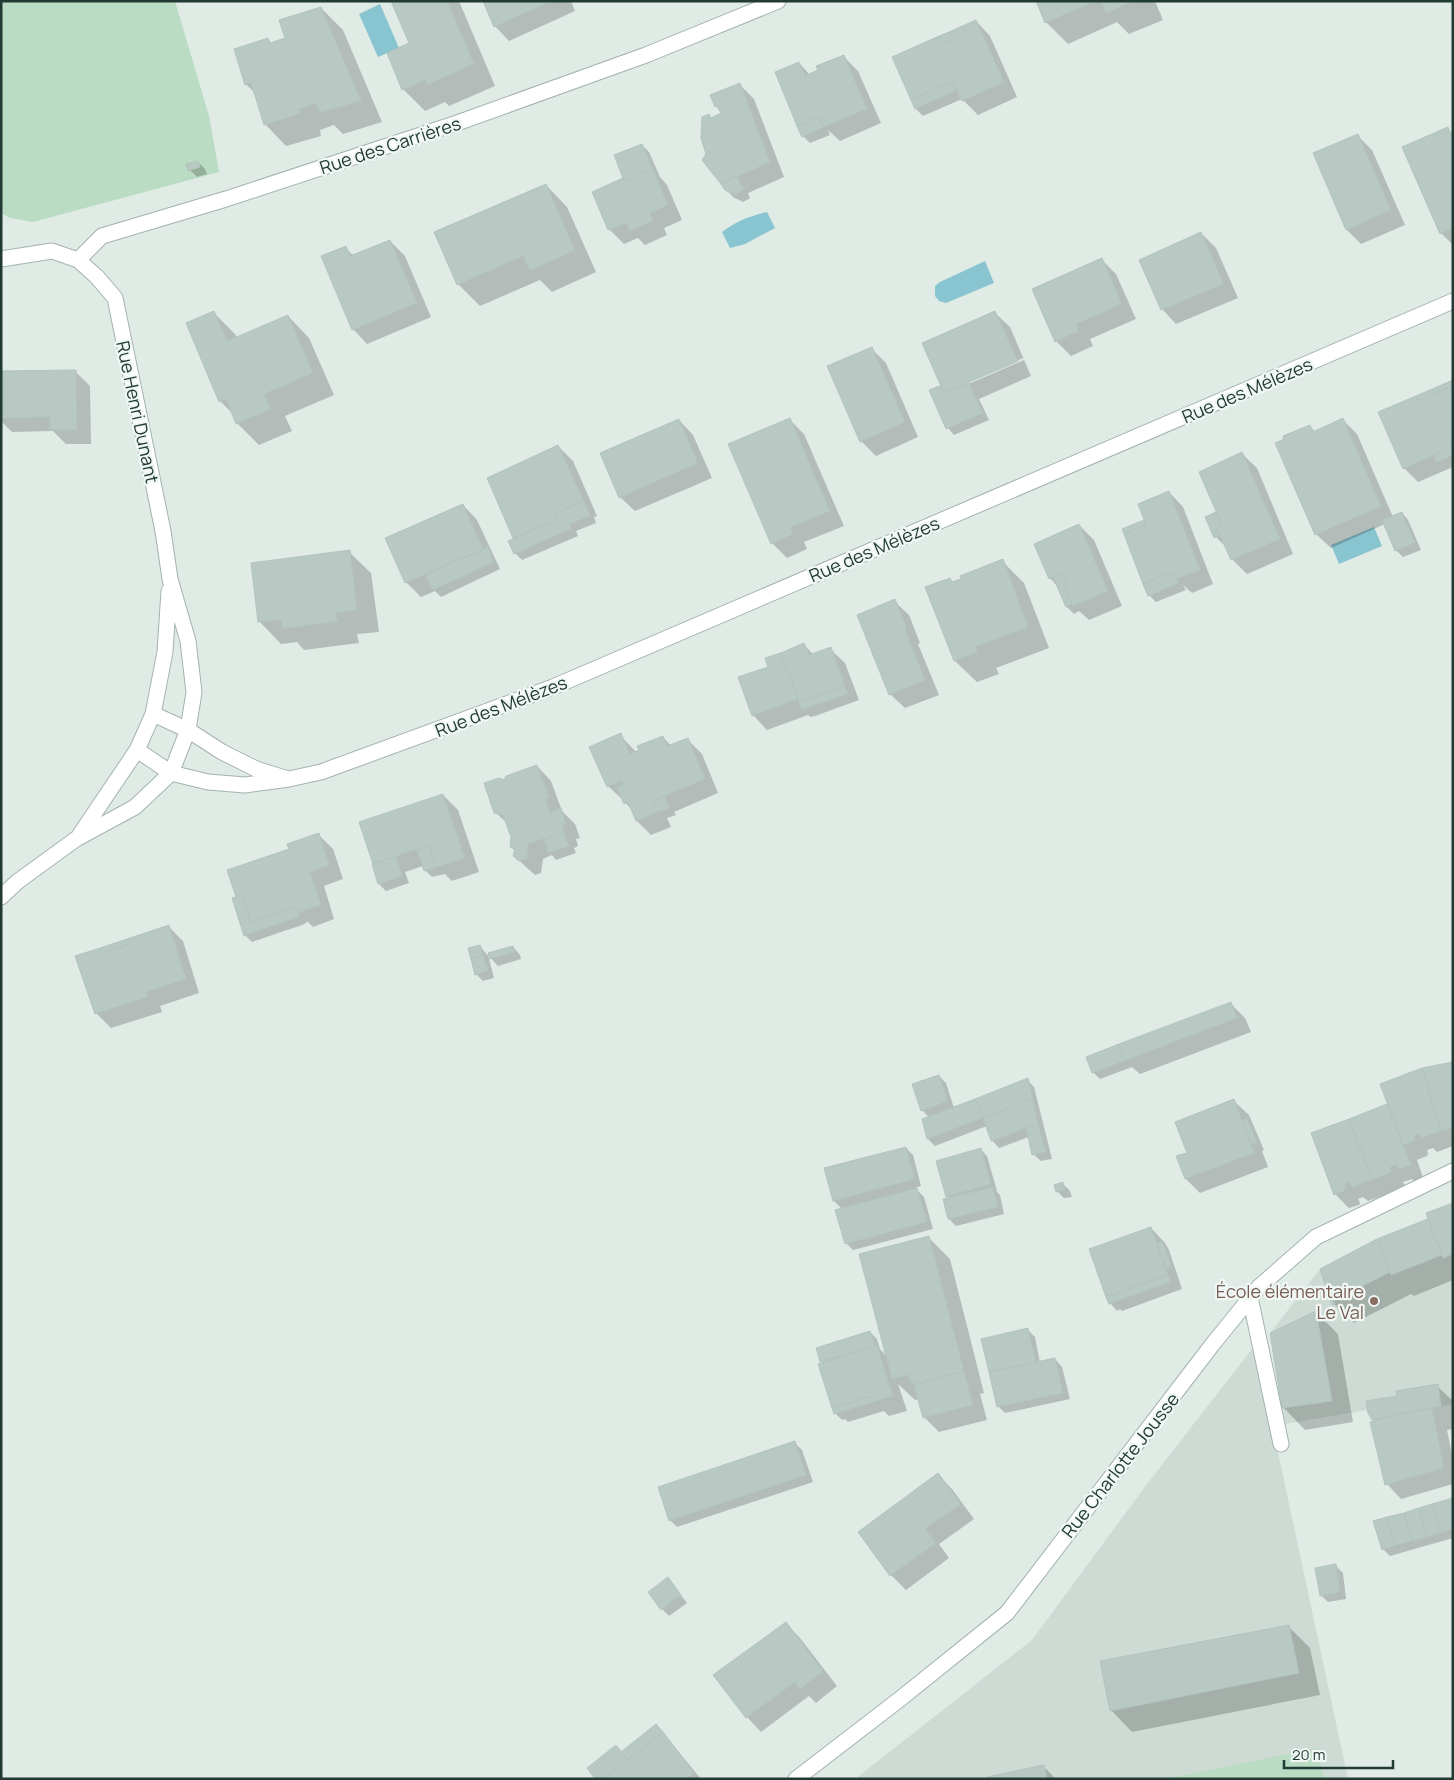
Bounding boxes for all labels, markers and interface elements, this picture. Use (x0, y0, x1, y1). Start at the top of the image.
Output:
street label: Rue des Carrières (316, 111, 464, 179)
street label: Rue Henri Dunant (111, 339, 165, 485)
street label: Rue des Mélèzes (1178, 352, 1316, 428)
street label: Rue des Mélèzes (805, 511, 943, 587)
street label: Rue des Mélèzes (432, 670, 570, 742)
place label: École élémentaire Le Val (1216, 1279, 1364, 1324)
marker: École élémentaire Le Val (1368, 1295, 1380, 1307)
street label: Rue Charlotte Jousse (1056, 1388, 1184, 1542)
scale bar (1284, 1738, 1393, 1770)
text: 20 m (1292, 1744, 1325, 1765)

